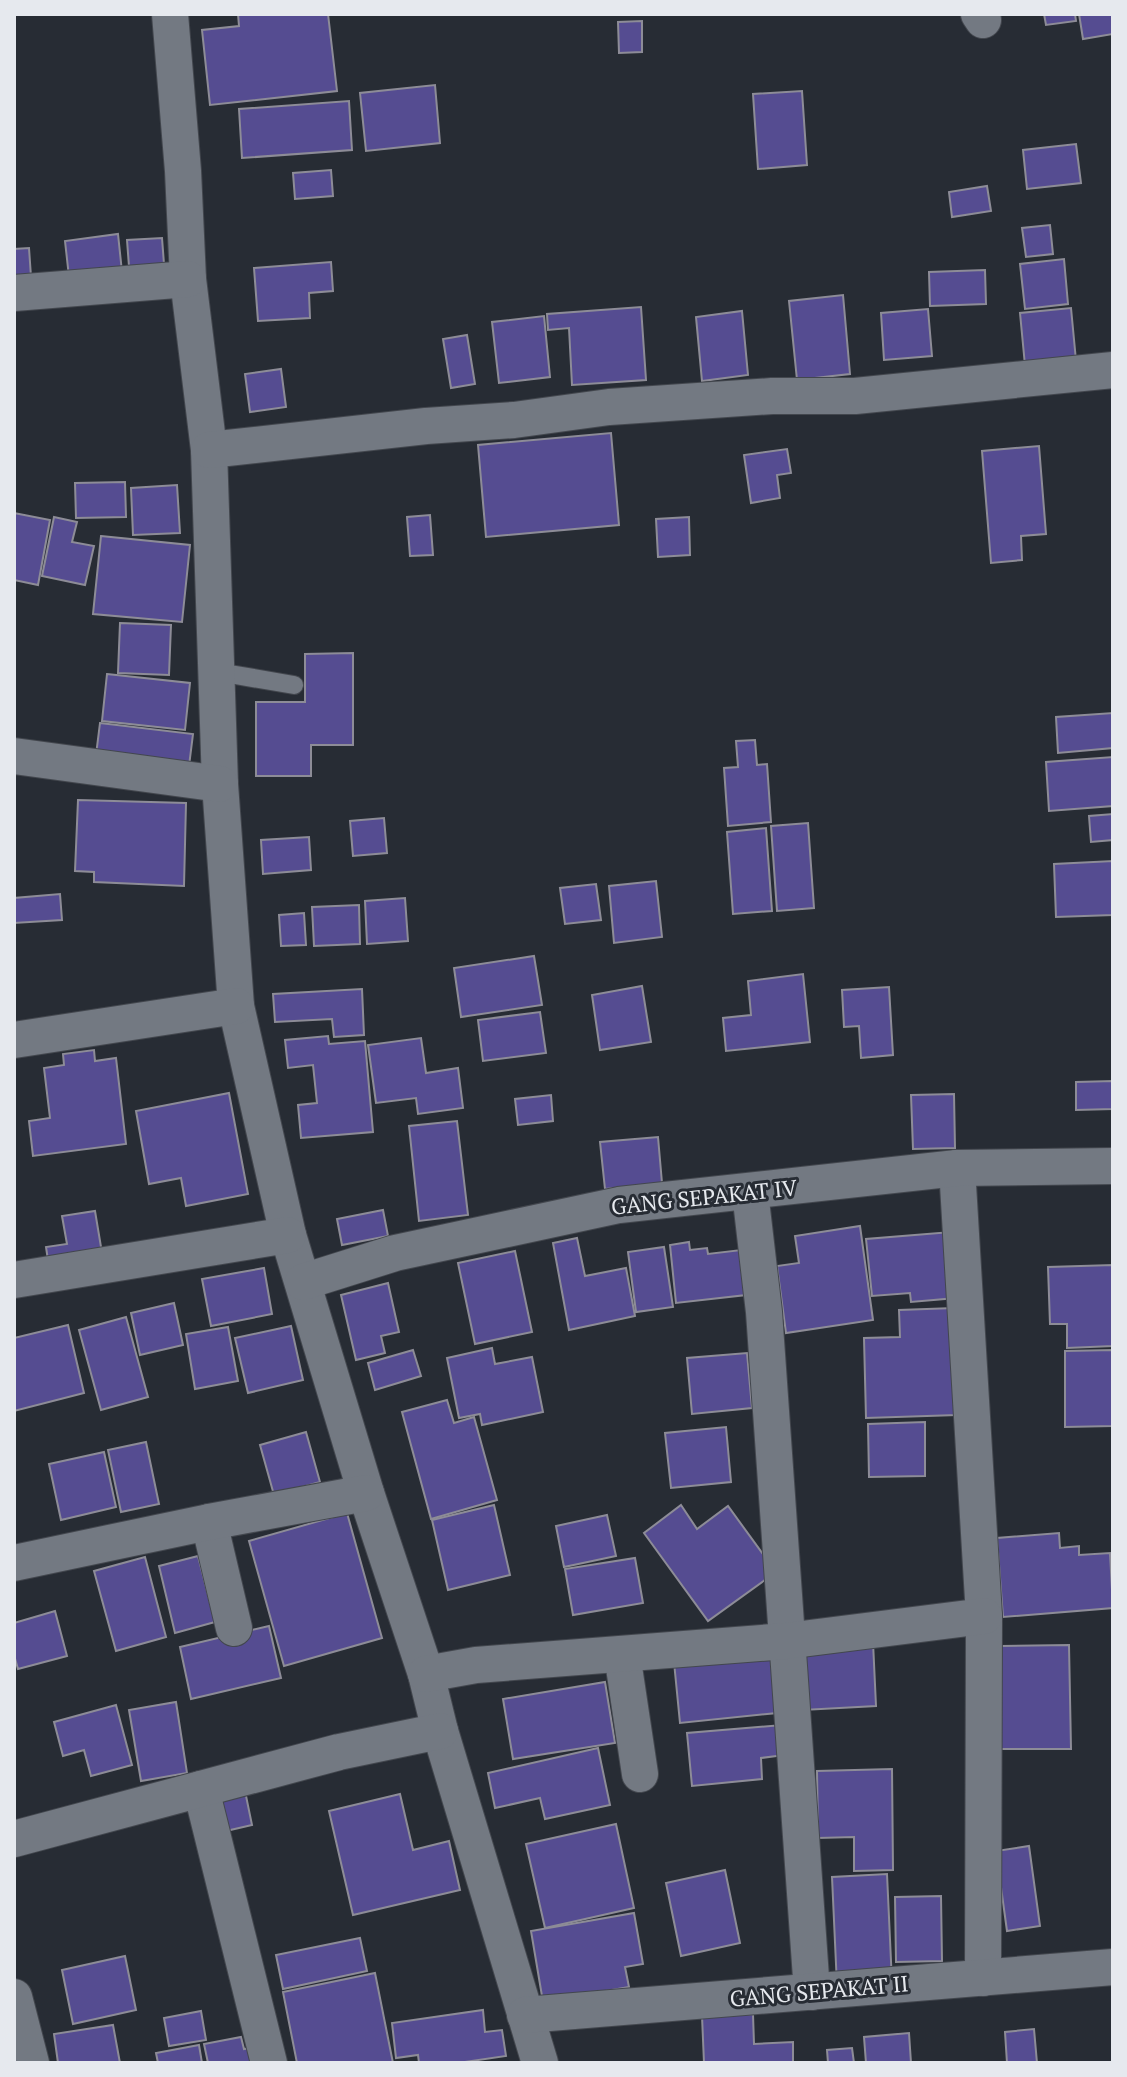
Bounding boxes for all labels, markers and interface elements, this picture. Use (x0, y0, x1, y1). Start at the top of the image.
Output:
street label: GANG SEPAKAT IV (610, 1172, 799, 1221)
street label: GANG SEPAKAT II (728, 1968, 910, 2013)

